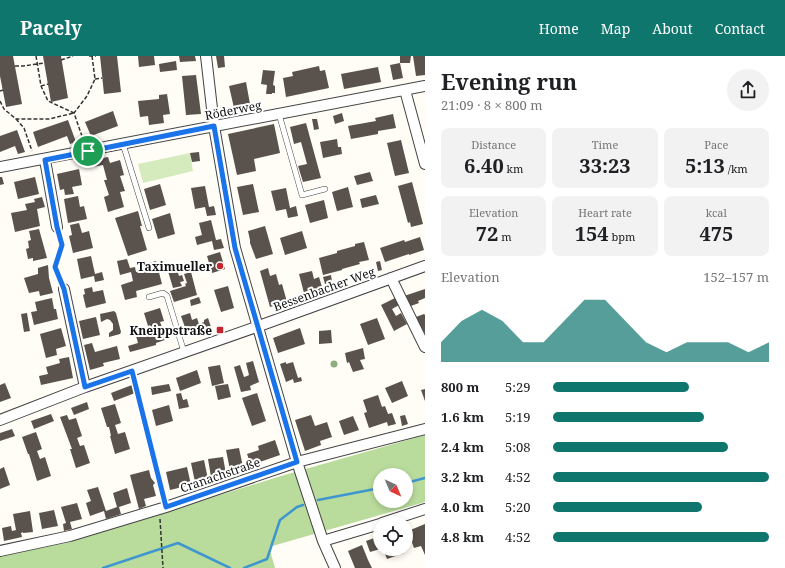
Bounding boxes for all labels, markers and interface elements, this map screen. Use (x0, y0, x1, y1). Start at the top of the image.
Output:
text: Pacely (20, 15, 82, 41)
text: Home (539, 19, 579, 38)
text: Map (601, 19, 630, 38)
text: About (652, 19, 693, 38)
text: Contact (715, 19, 765, 38)
text: Evening run (441, 66, 577, 96)
button: share (727, 69, 769, 111)
street label: Röderweg (203, 96, 263, 124)
text: 21:09 · 8 × 800 m (441, 96, 543, 114)
pin (71, 134, 105, 168)
text: Distance (471, 137, 516, 152)
text: Time (592, 137, 618, 152)
text: Pace (704, 137, 728, 152)
icon: arrive (77, 140, 99, 162)
text: 6.40 (464, 152, 504, 179)
text: 33:23 (579, 152, 631, 179)
text: 5:13 (685, 152, 725, 179)
text: km (504, 161, 523, 176)
text: /km (725, 161, 748, 176)
text: Elevation (469, 205, 518, 220)
text: Heart rate (578, 205, 632, 220)
text: kcal (706, 205, 727, 220)
text: 72 (476, 220, 498, 247)
text: 154 (575, 220, 609, 247)
text: 475 (699, 220, 733, 247)
text: m (498, 229, 512, 244)
text: bpm (609, 229, 635, 244)
place label: Taximueller (137, 258, 213, 275)
marker: Taximueller (215, 261, 225, 271)
street label: Bessenbacher Weg (271, 263, 378, 315)
text: Elevation (441, 268, 500, 286)
text: 152–157 m (703, 268, 769, 286)
place label: Kneippstraße (129, 322, 212, 339)
marker: Kneippstraße (215, 325, 225, 335)
text: 800 m (441, 378, 479, 396)
text: 5:29 (505, 378, 531, 396)
text: 1.6 km (441, 408, 484, 426)
text: 5:19 (505, 408, 531, 426)
text: 2.4 km (441, 438, 484, 456)
text: 5:08 (505, 438, 531, 456)
street label: Cranachstraße (178, 453, 262, 497)
north arrow (373, 468, 413, 508)
map controls (373, 468, 413, 556)
text: 3.2 km (441, 468, 484, 486)
text: 4:52 (505, 468, 531, 486)
text: 4.0 km (441, 498, 484, 516)
text: 5:20 (505, 498, 531, 516)
button: locate (373, 516, 413, 556)
text: 4.8 km (441, 528, 484, 546)
text: 4:52 (505, 528, 531, 546)

